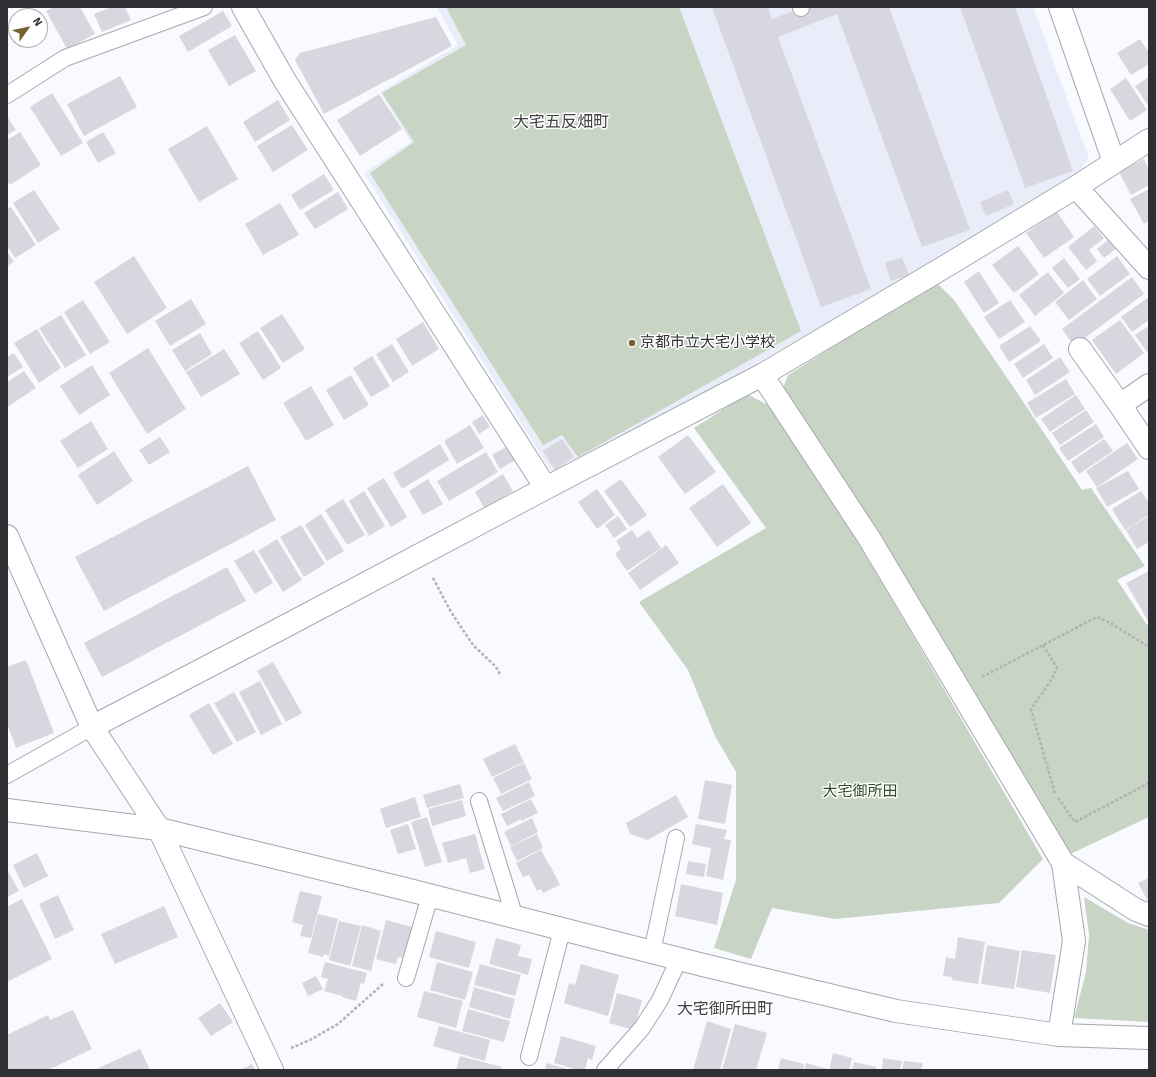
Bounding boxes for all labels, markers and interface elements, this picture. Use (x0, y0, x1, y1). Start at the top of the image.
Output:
north arrow (8, 8, 48, 48)
text: N (30, 15, 45, 28)
district label: 大宅五反畑町 (513, 113, 609, 133)
place label: 京都市立大宅小学校 (640, 334, 775, 352)
marker: 京都市立大宅小学校 (627, 338, 637, 348)
park label: 大宅御所田 (823, 783, 897, 801)
district label: 大宅御所田町 (677, 1000, 773, 1020)

